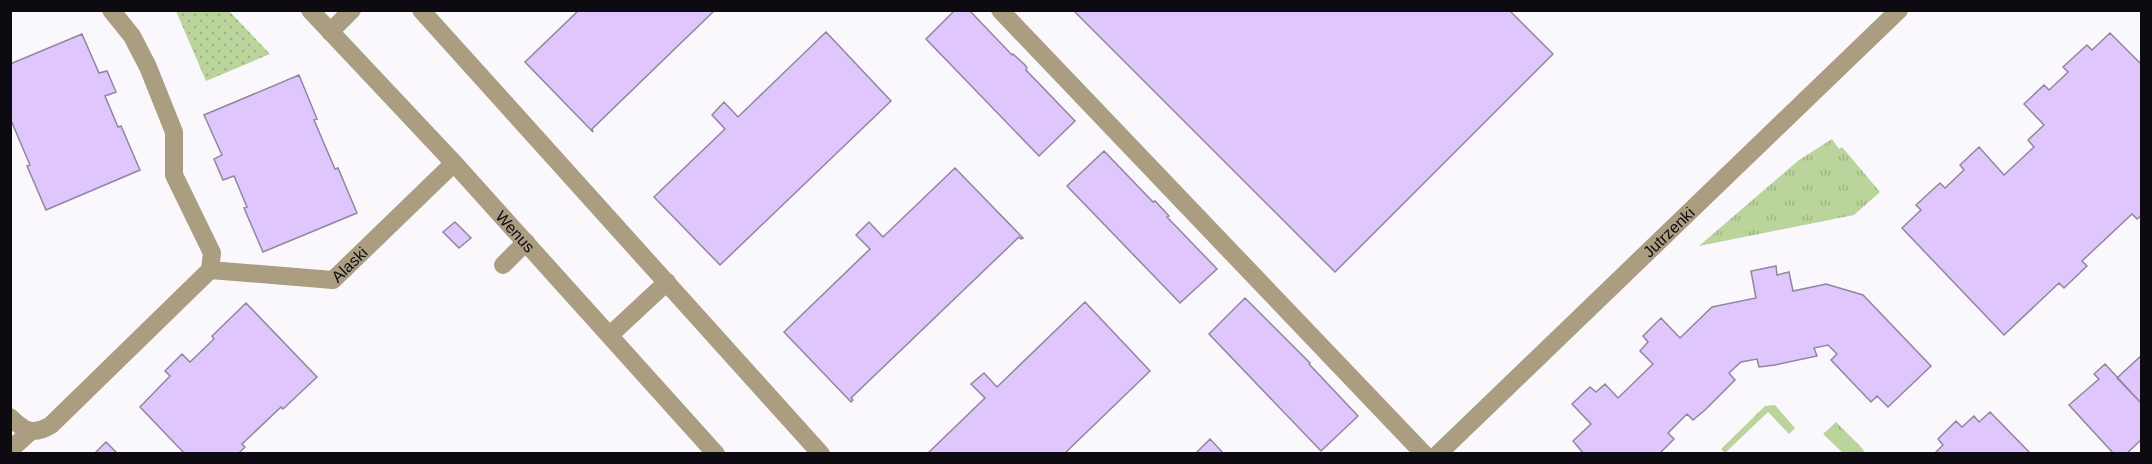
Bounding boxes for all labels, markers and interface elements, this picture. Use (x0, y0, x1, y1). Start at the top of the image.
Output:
street label: Jutrzenki (1640, 204, 1697, 260)
street label: Wenus (493, 207, 538, 255)
street label: Alaski (328, 243, 371, 285)

